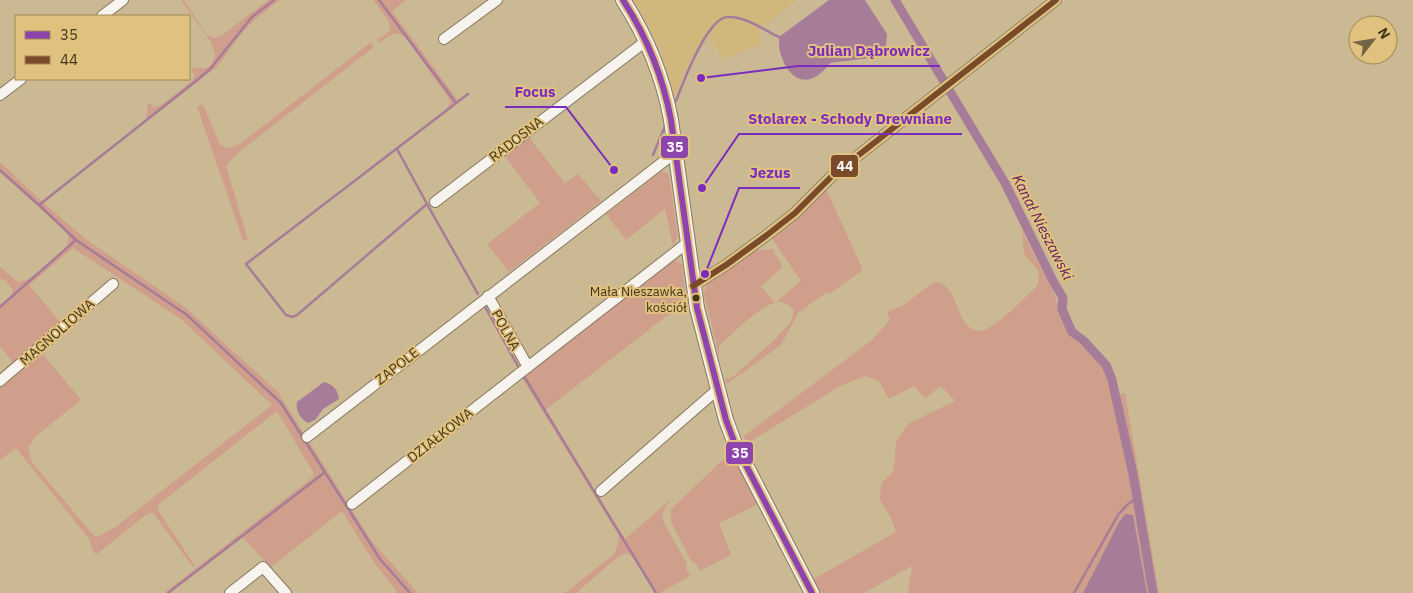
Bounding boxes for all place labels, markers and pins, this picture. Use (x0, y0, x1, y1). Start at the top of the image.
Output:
callout: Julian Dąbrowicz (798, 36, 940, 66)
callout: Focus (505, 77, 566, 107)
callout: Stolarex - Schody Drewniane (739, 104, 962, 134)
callout: Jezus (739, 158, 800, 188)
place label: Mała Nieszawka, kościół (590, 283, 687, 316)
marker: Mała Nieszawka, kościół (691, 293, 701, 303)

